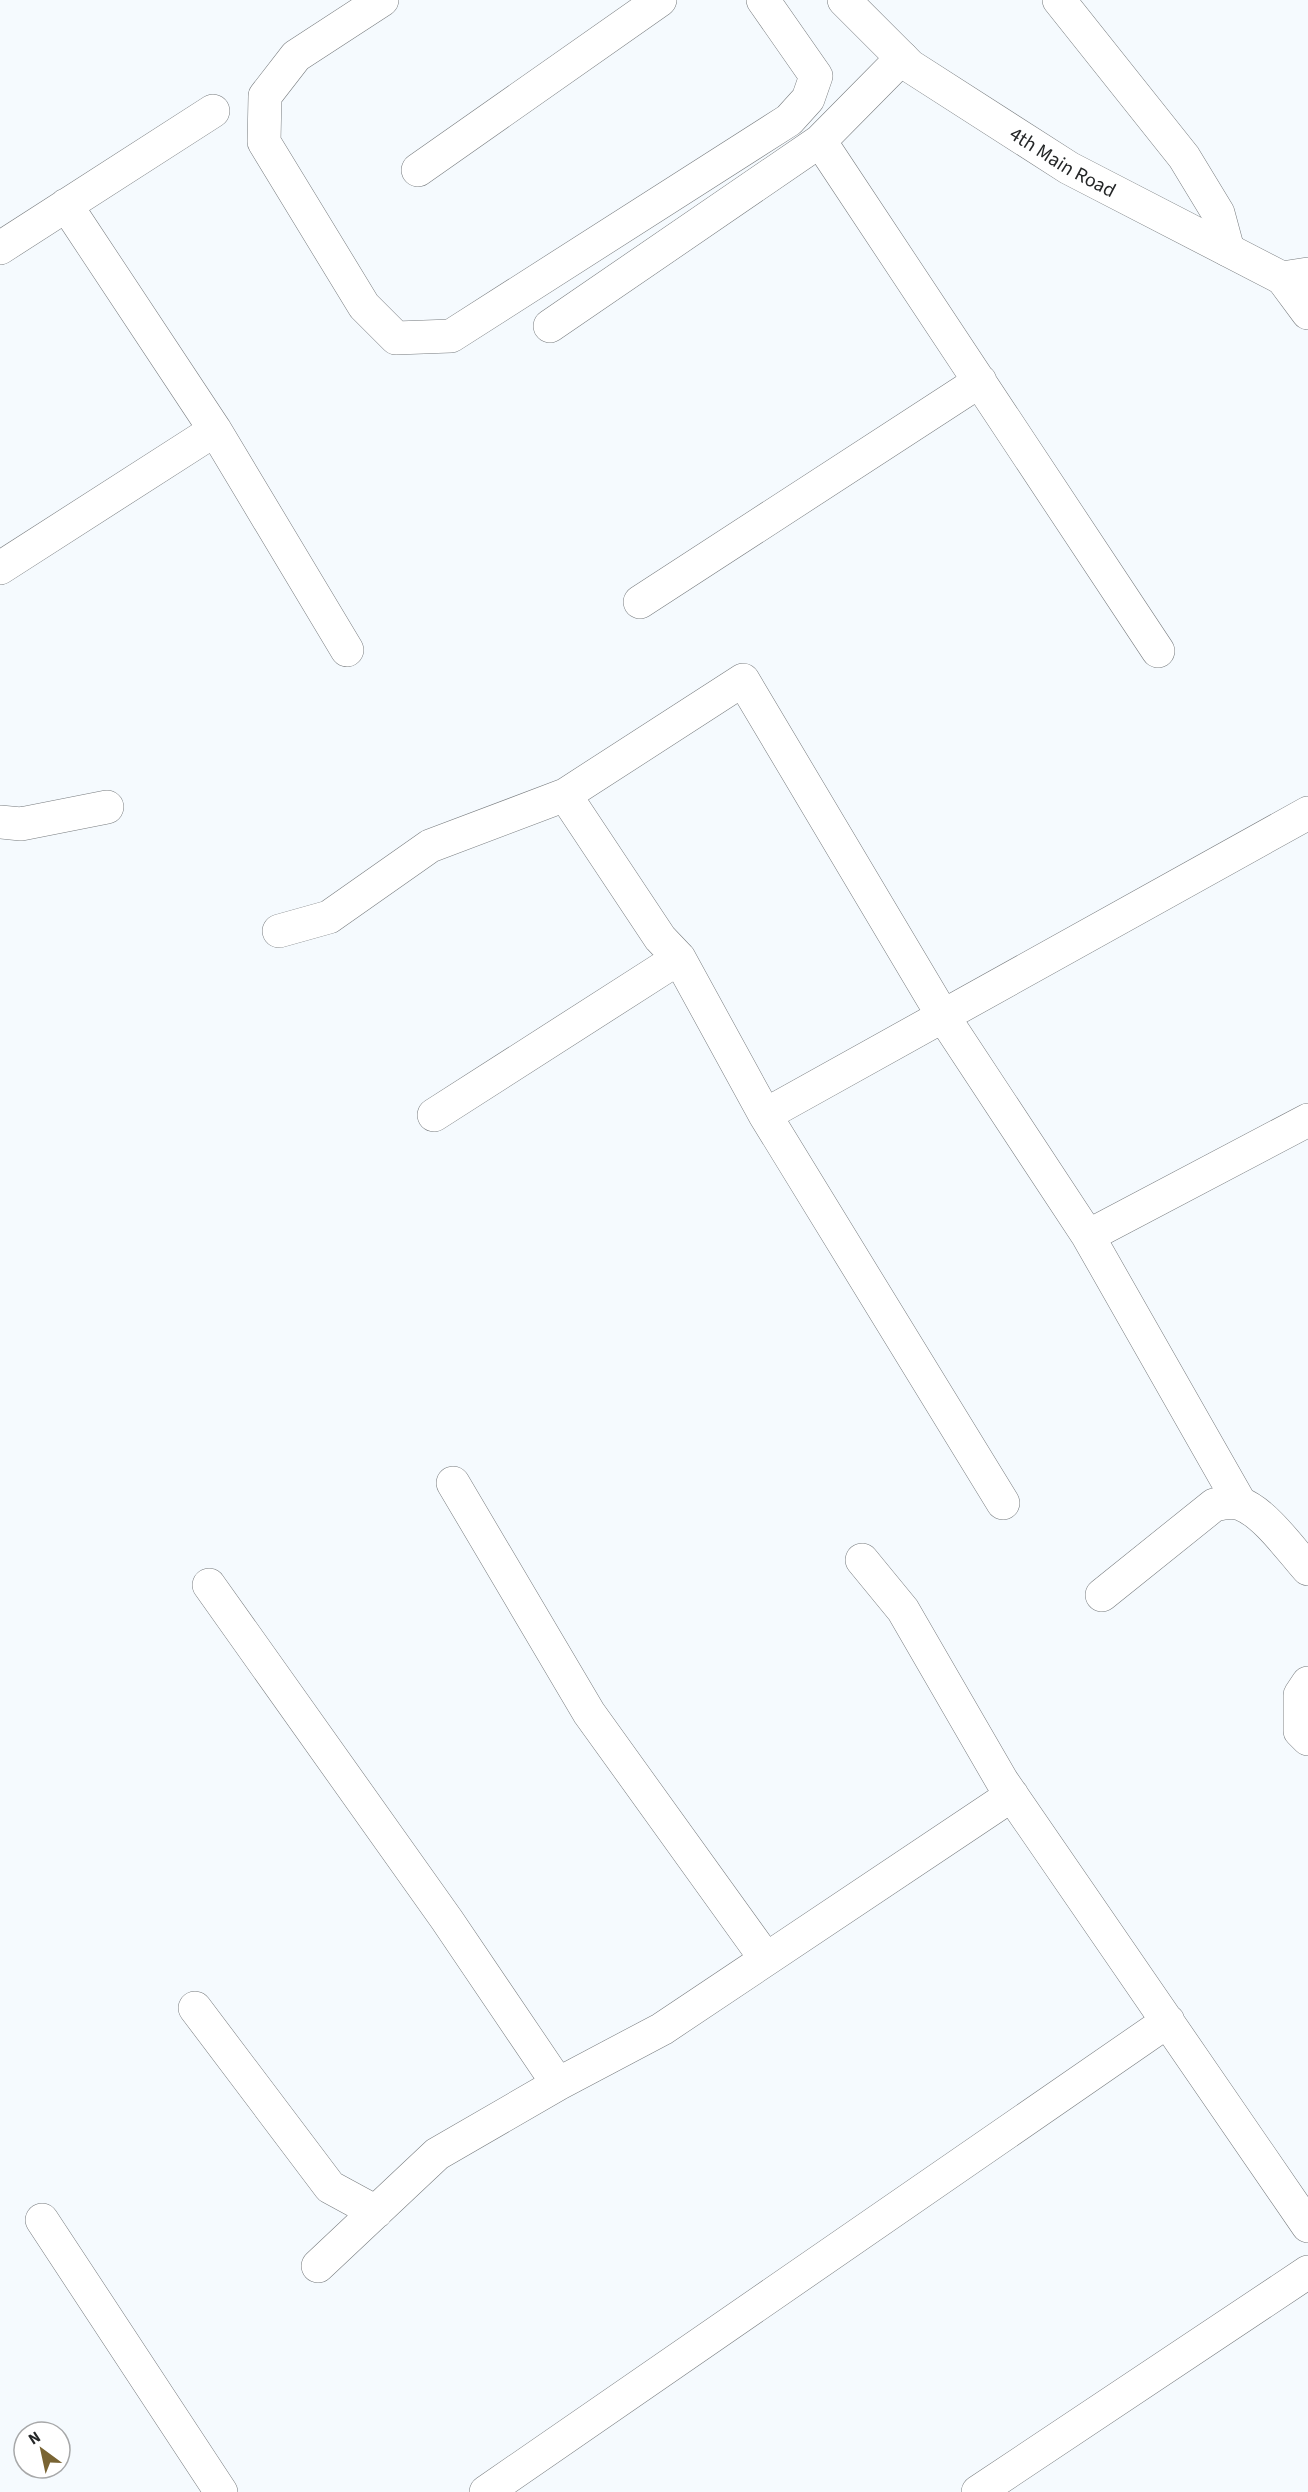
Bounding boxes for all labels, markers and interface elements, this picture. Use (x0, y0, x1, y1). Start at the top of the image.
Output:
street label: 4th Main Road (1004, 120, 1121, 205)
north arrow (12, 2420, 72, 2480)
text: N (24, 2426, 45, 2450)

